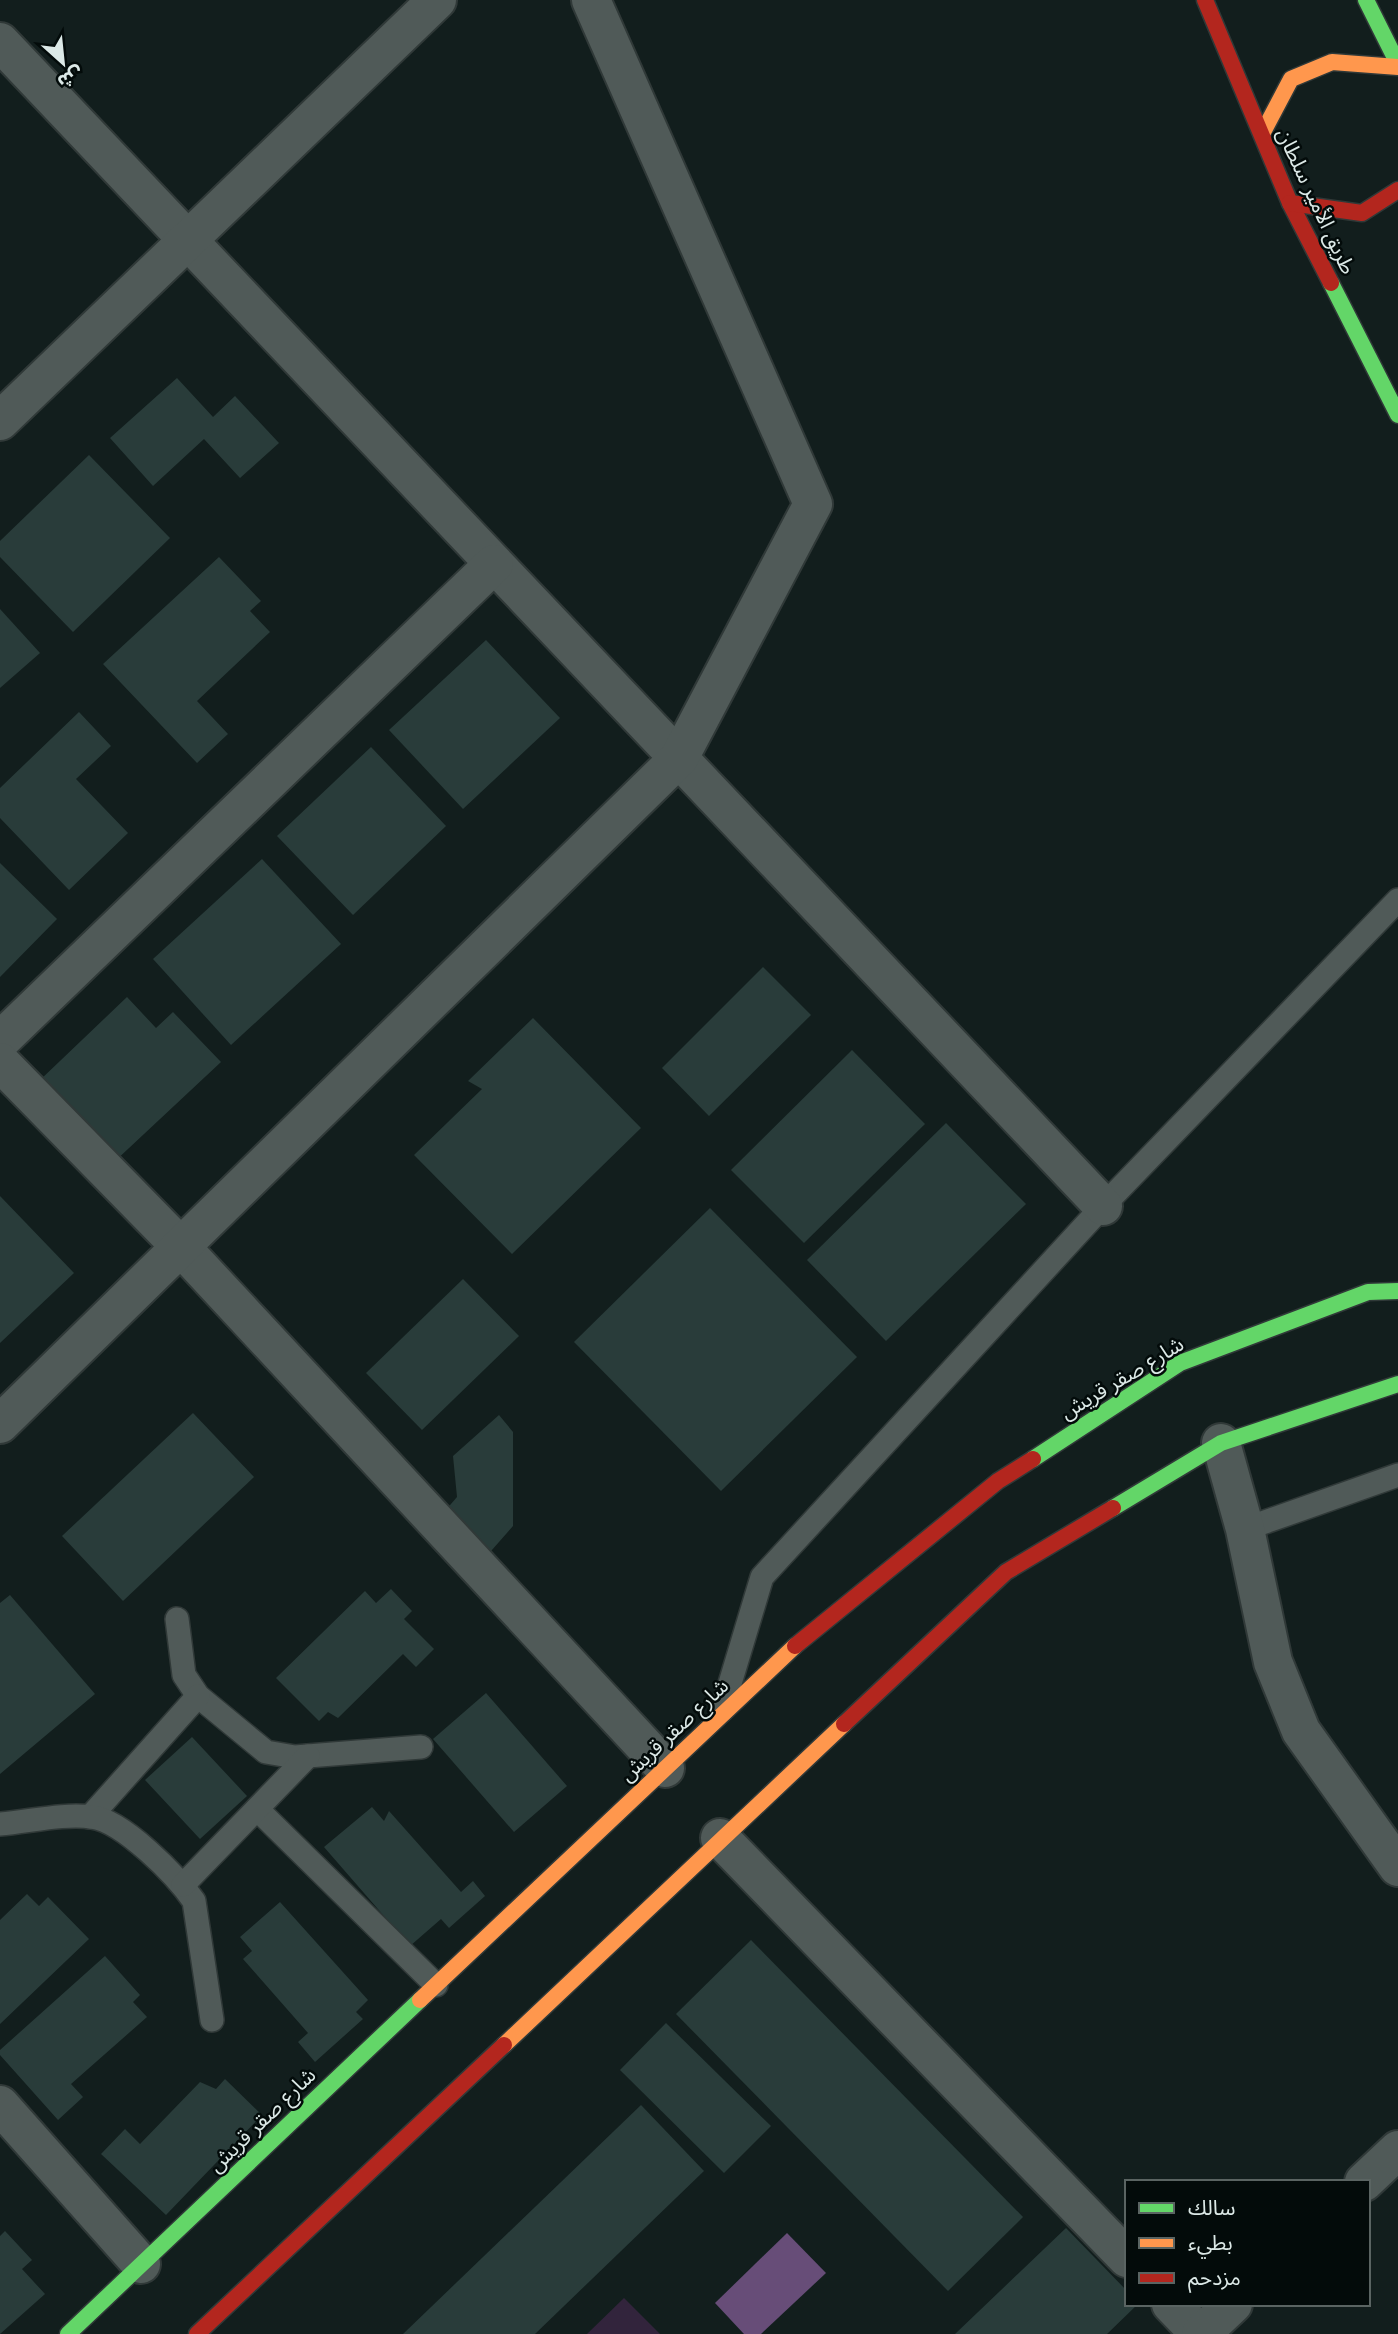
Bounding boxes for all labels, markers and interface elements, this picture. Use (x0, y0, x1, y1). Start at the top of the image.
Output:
north arrow (28, 28, 98, 98)
text: ش (53, 60, 88, 95)
street label: طريق الأمير سلطان (1270, 123, 1362, 279)
street label: شارع صقر قريش (1055, 1330, 1189, 1427)
street label: شارع صقر قريش (613, 1672, 735, 1789)
street label: شارع صقر قريش (202, 2062, 323, 2179)
legend (1125, 2180, 1370, 2306)
text: سالك (1188, 2194, 1235, 2222)
text: بطيء (1188, 2229, 1233, 2259)
text: مزدحم (1188, 2264, 1241, 2293)

